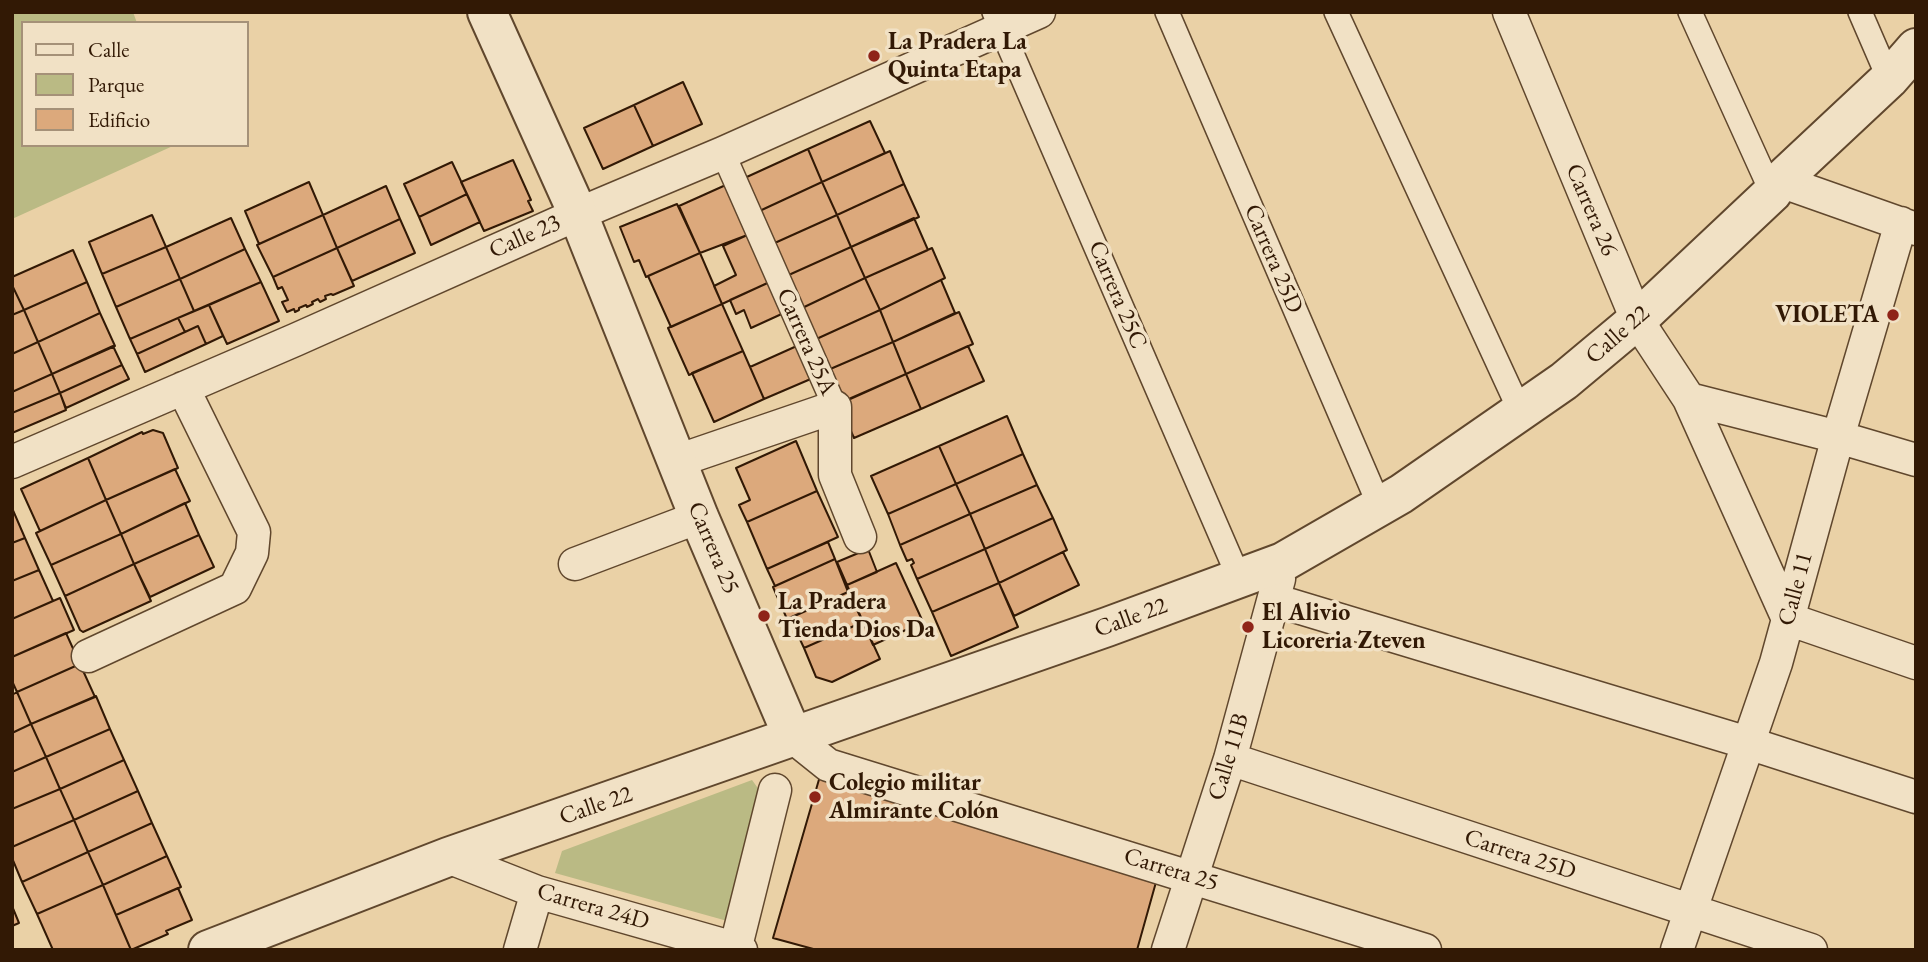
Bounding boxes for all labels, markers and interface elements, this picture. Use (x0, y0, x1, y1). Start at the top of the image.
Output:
legend (21, 21, 248, 147)
place label: La Pradera La Quinta Etapa (888, 28, 1027, 84)
text: Calle (88, 36, 130, 63)
marker: La Pradera La Quinta Etapa (866, 48, 882, 64)
text: Parque (88, 71, 144, 98)
text: Edificio (88, 106, 150, 133)
street label: Carrera 26 (1559, 160, 1623, 260)
street label: Carrera 25D (1237, 200, 1309, 318)
street label: Calle 23 (485, 209, 565, 265)
street label: Carrera 25C (1081, 237, 1153, 353)
street label: Carrera 25A (770, 284, 842, 400)
street label: Calle 22 (1580, 299, 1656, 371)
place label: VIOLETA (1775, 301, 1879, 329)
marker: VIOLETA (1885, 307, 1901, 323)
street label: Carrera 25 (681, 498, 745, 598)
street label: Calle 11 (1772, 549, 1820, 629)
place label: La Pradera Tienda Dios Da (778, 588, 935, 644)
street label: Calle 22 (1091, 592, 1171, 644)
place label: El Alivio Licoreria Zteven (1262, 599, 1426, 655)
marker: La Pradera Tienda Dios Da (756, 608, 772, 624)
marker: El Alivio Licoreria Zteven (1240, 619, 1256, 635)
street label: Calle 11B (1202, 710, 1256, 804)
place label: Colegio militar Almirante Colón (829, 769, 999, 825)
street label: Calle 22 (556, 780, 636, 832)
marker: Colegio militar Almirante Colón (807, 789, 823, 805)
street label: Carrera 25D (1461, 823, 1579, 887)
street label: Carrera 25 (1120, 842, 1222, 898)
street label: Carrera 24D (534, 877, 652, 937)

